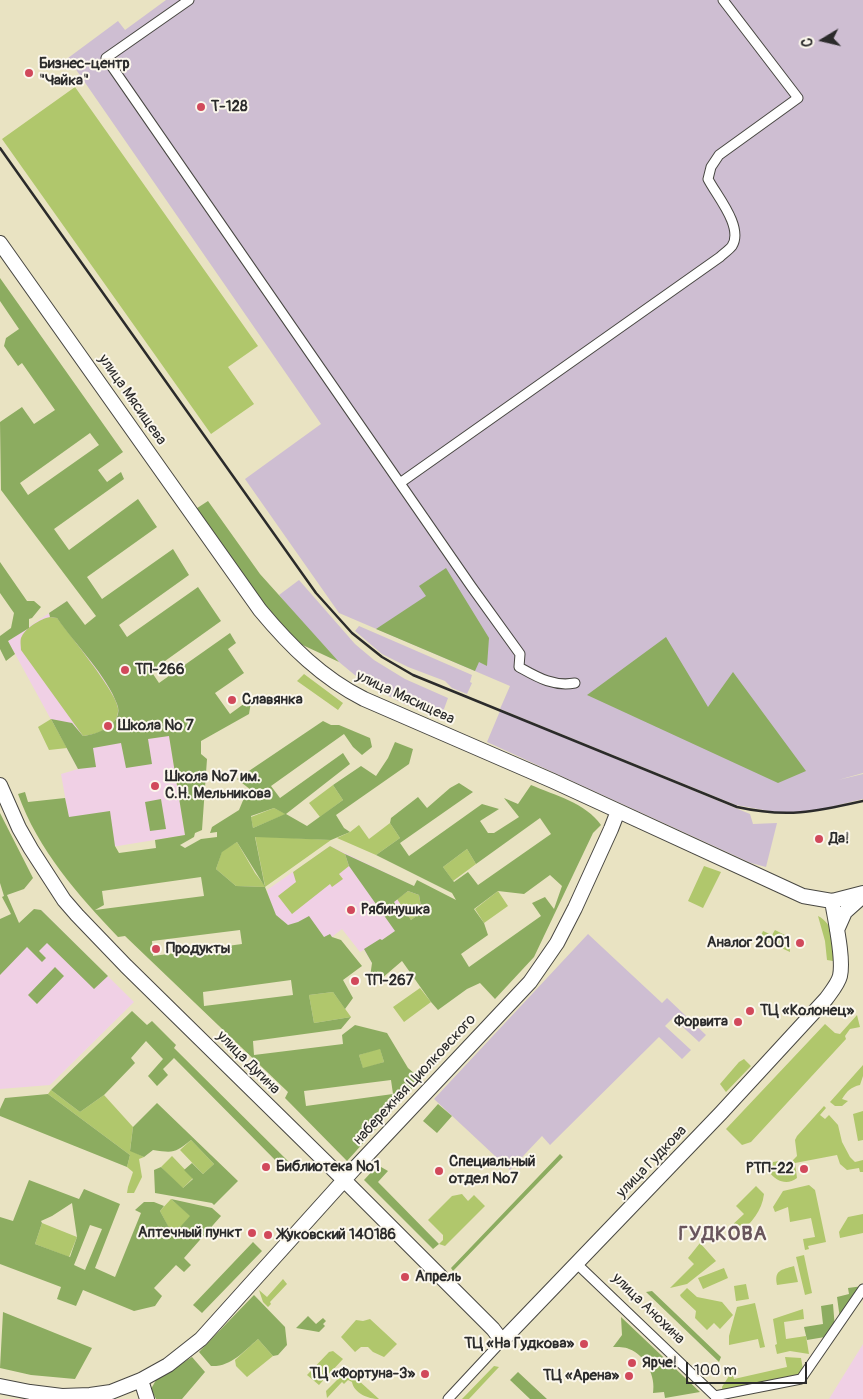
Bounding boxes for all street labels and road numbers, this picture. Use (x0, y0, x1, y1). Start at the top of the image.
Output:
street label: улица Мясищева (94, 351, 170, 449)
street label: улица Мясищева (353, 667, 457, 729)
street label: набережная Циолковского (350, 1011, 480, 1149)
street label: улица Дугина (213, 1028, 283, 1098)
street label: улица Гудкова (613, 1122, 691, 1202)
street label: улица Анохина (608, 1270, 688, 1348)

